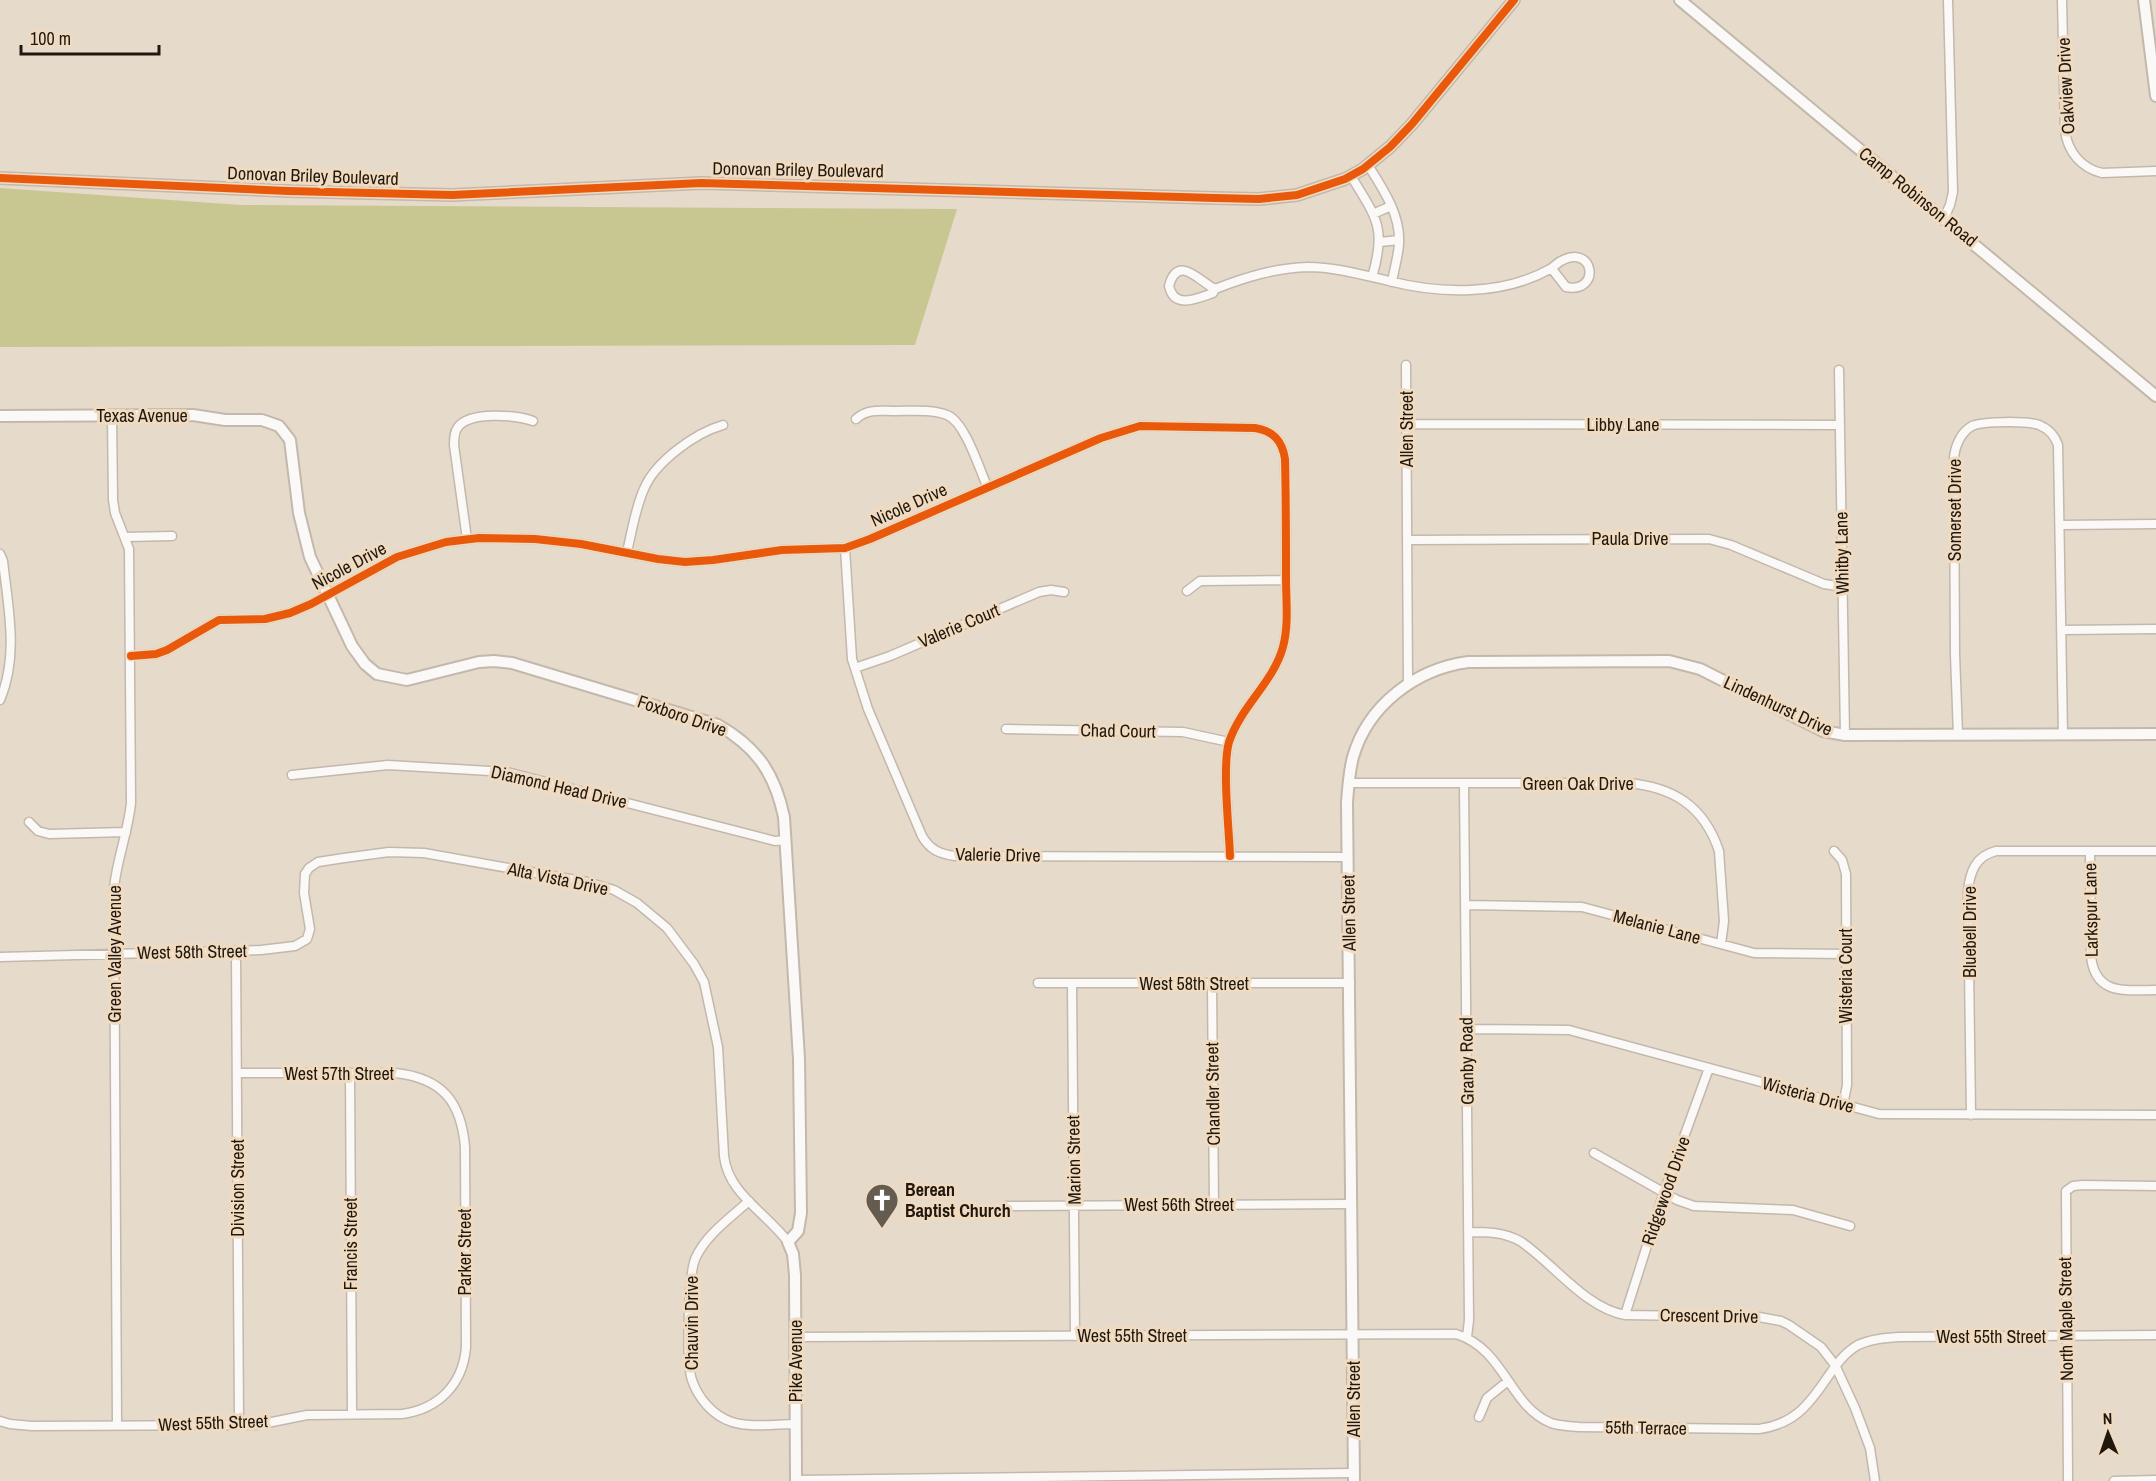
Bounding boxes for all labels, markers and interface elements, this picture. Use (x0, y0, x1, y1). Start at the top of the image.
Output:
scale bar (21, 18, 159, 56)
text: 100 m (30, 26, 71, 51)
street label: Oakview Drive (2050, 37, 2081, 135)
street label: Camp Robinson Road (1854, 141, 1983, 252)
street label: Donovan Briley Boulevard (712, 156, 884, 183)
street label: Donovan Briley Boulevard (227, 160, 399, 191)
street label: Allen Street (1394, 391, 1419, 468)
street label: Texas Avenue (96, 403, 188, 428)
street label: Libby Lane (1586, 412, 1660, 437)
street label: Somerset Drive (1942, 459, 1967, 561)
street label: Nicole Drive (867, 477, 951, 532)
street label: Whitby Lane (1828, 511, 1855, 595)
street label: Paula Drive (1591, 526, 1669, 551)
street label: Nicole Drive (307, 535, 390, 596)
street label: Valerie Court (914, 597, 1003, 654)
street label: Lindenhurst Drive (1720, 669, 1837, 742)
street label: Foxboro Drive (634, 689, 730, 742)
street label: Chad Court (1080, 717, 1156, 744)
street label: Diamond Head Drive (489, 759, 629, 814)
street label: Green Oak Drive (1522, 771, 1634, 796)
street label: Valerie Drive (955, 841, 1041, 868)
street label: Alta Vista Drive (504, 855, 611, 901)
street label: Larkspur Lane (2077, 863, 2104, 957)
street label: Allen Street (1335, 875, 1362, 952)
street label: Green Valley Avenue (102, 885, 127, 1023)
street label: Bluebell Drive (1957, 886, 1982, 978)
street label: Melanie Lane (1611, 903, 1704, 950)
street label: Wisteria Court (1833, 928, 1858, 1024)
street label: West 58th Street (137, 938, 247, 965)
street label: West 58th Street (1139, 971, 1249, 996)
street label: Granby Road (1453, 1017, 1480, 1105)
street label: Chandler Street (1199, 1042, 1226, 1146)
street label: West 57th Street (284, 1061, 394, 1086)
street label: Wisteria Drive (1759, 1070, 1857, 1119)
street label: Marion Street (1060, 1115, 1087, 1205)
street label: Ridgewood Drive (1635, 1133, 1696, 1249)
street label: Division Street (225, 1139, 250, 1237)
place label: Berean Baptist Church (905, 1177, 1011, 1223)
church icon: Berean Baptist Church (864, 1182, 900, 1229)
street label: West 56th Street (1124, 1192, 1234, 1217)
street label: Francis Street (338, 1198, 363, 1290)
street label: Parker Street (452, 1209, 477, 1295)
street label: North Maple Street (2052, 1257, 2079, 1381)
street label: Chauvin Drive (679, 1276, 704, 1370)
street label: Crescent Drive (1660, 1302, 1758, 1329)
street label: Pike Avenue (783, 1320, 808, 1402)
street label: West 55th Street (1077, 1323, 1187, 1348)
street label: West 55th Street (1936, 1324, 2046, 1349)
street label: Allen Street (1341, 1361, 1366, 1438)
north arrow (2078, 1403, 2138, 1463)
text: N (2102, 1407, 2113, 1429)
street label: West 55th Street (158, 1408, 268, 1437)
street label: 55th Terrace (1605, 1414, 1687, 1441)

